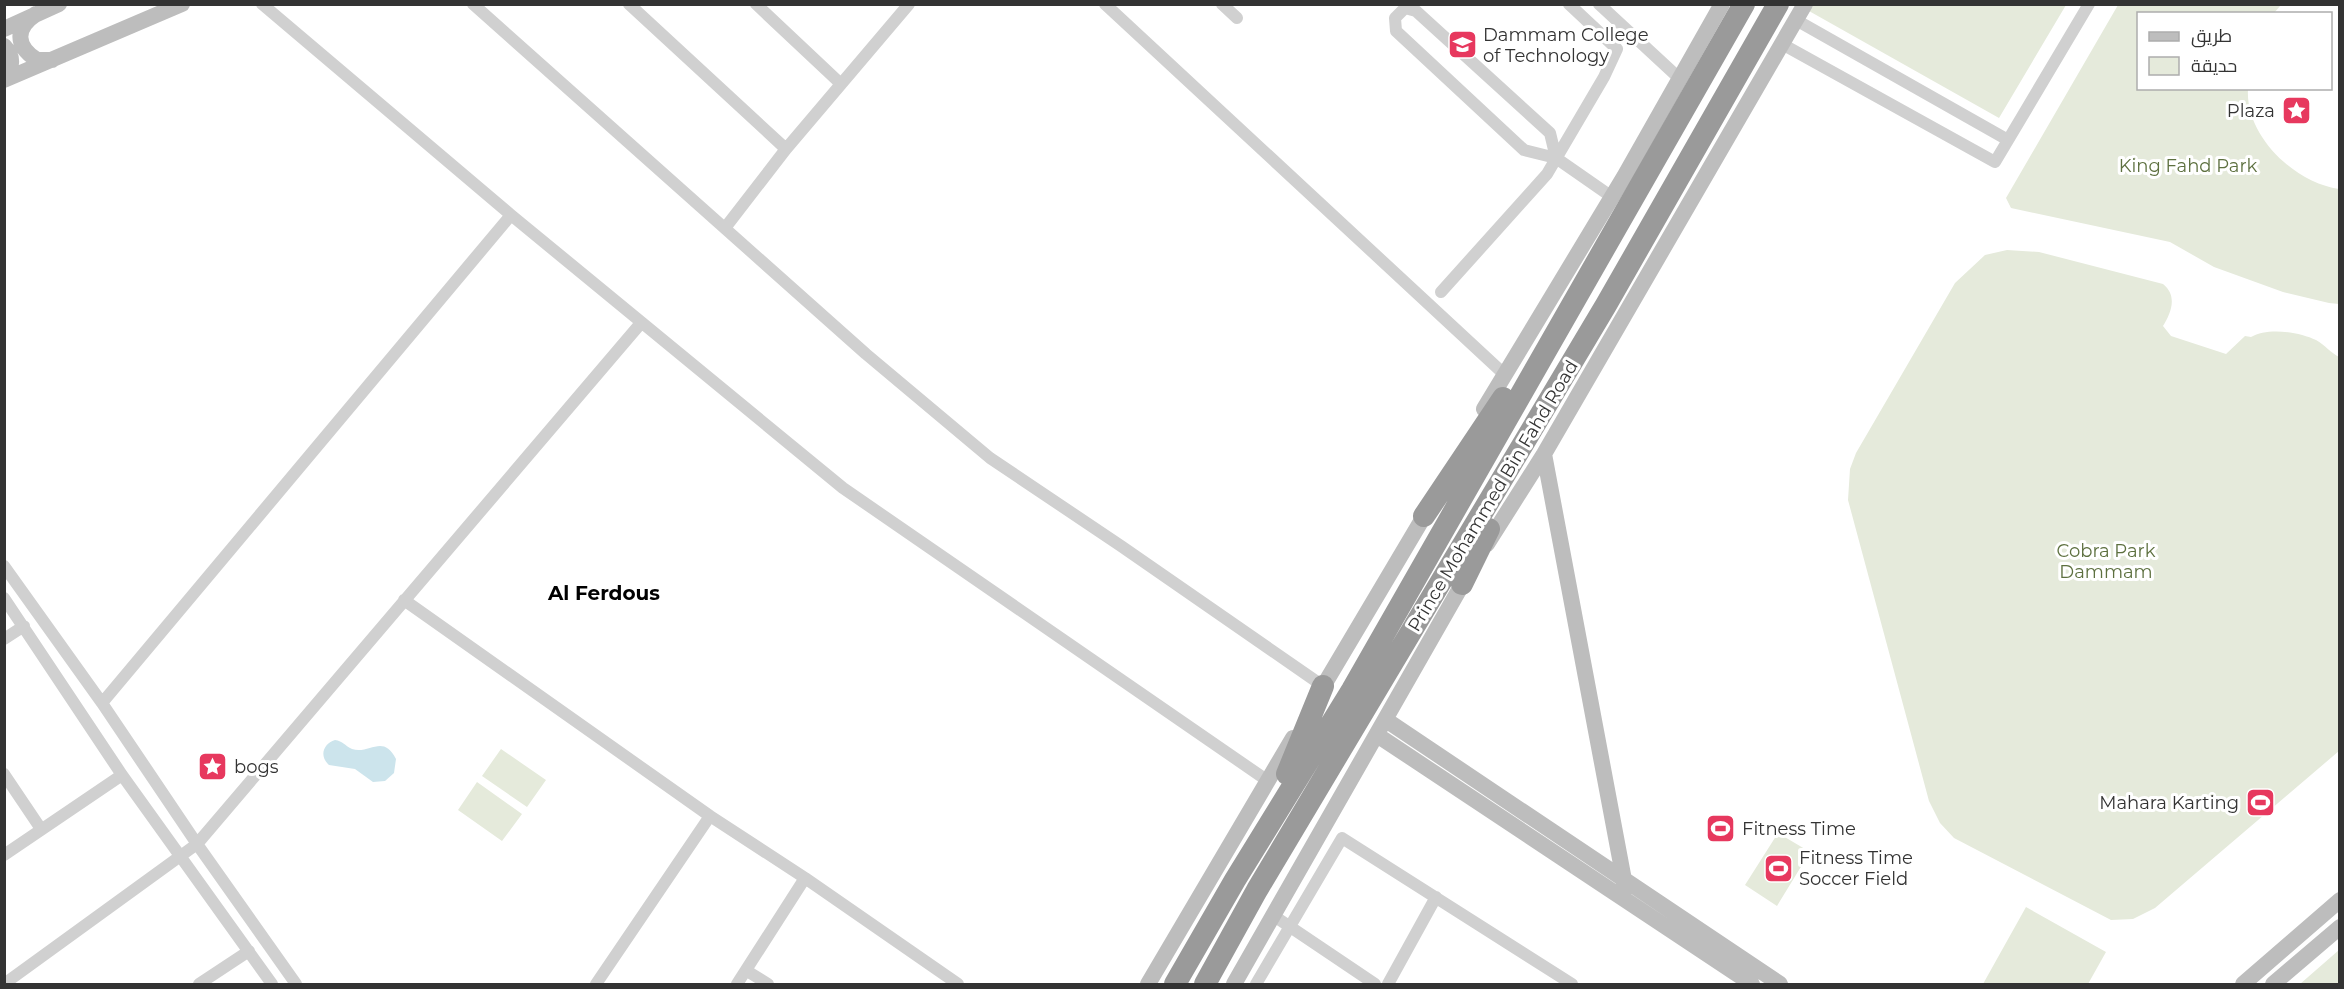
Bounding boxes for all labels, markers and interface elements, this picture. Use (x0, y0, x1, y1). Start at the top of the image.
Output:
legend (2137, 12, 2332, 90)
place label: Dammam College of Technology (1483, 24, 1649, 67)
text: طريق (2191, 25, 2232, 48)
school or university icon: Dammam College of Technology (1446, 29, 1478, 61)
text: حديقة (2191, 55, 2237, 77)
place icon: Plaza (2280, 95, 2312, 127)
place label: Plaza (2227, 100, 2275, 122)
park label: King Fahd Park (2119, 155, 2258, 177)
street label: Prince Mohammed Bin Fahd Road (1403, 356, 1583, 636)
park label: Cobra Park Dammam (2057, 540, 2156, 583)
district label: Al Ferdous (547, 581, 660, 605)
place icon: bogs (197, 751, 229, 783)
place label: bogs (234, 756, 279, 778)
sports icon: Mahara Karting (2244, 787, 2276, 819)
place label: Mahara Karting (2099, 792, 2239, 814)
sports icon: Fitness Time (1705, 813, 1737, 845)
place label: Fitness Time (1742, 818, 1856, 840)
place label: Fitness Time Soccer Field (1799, 847, 1913, 890)
sports icon: Fitness Time Soccer Field (1762, 852, 1794, 884)

